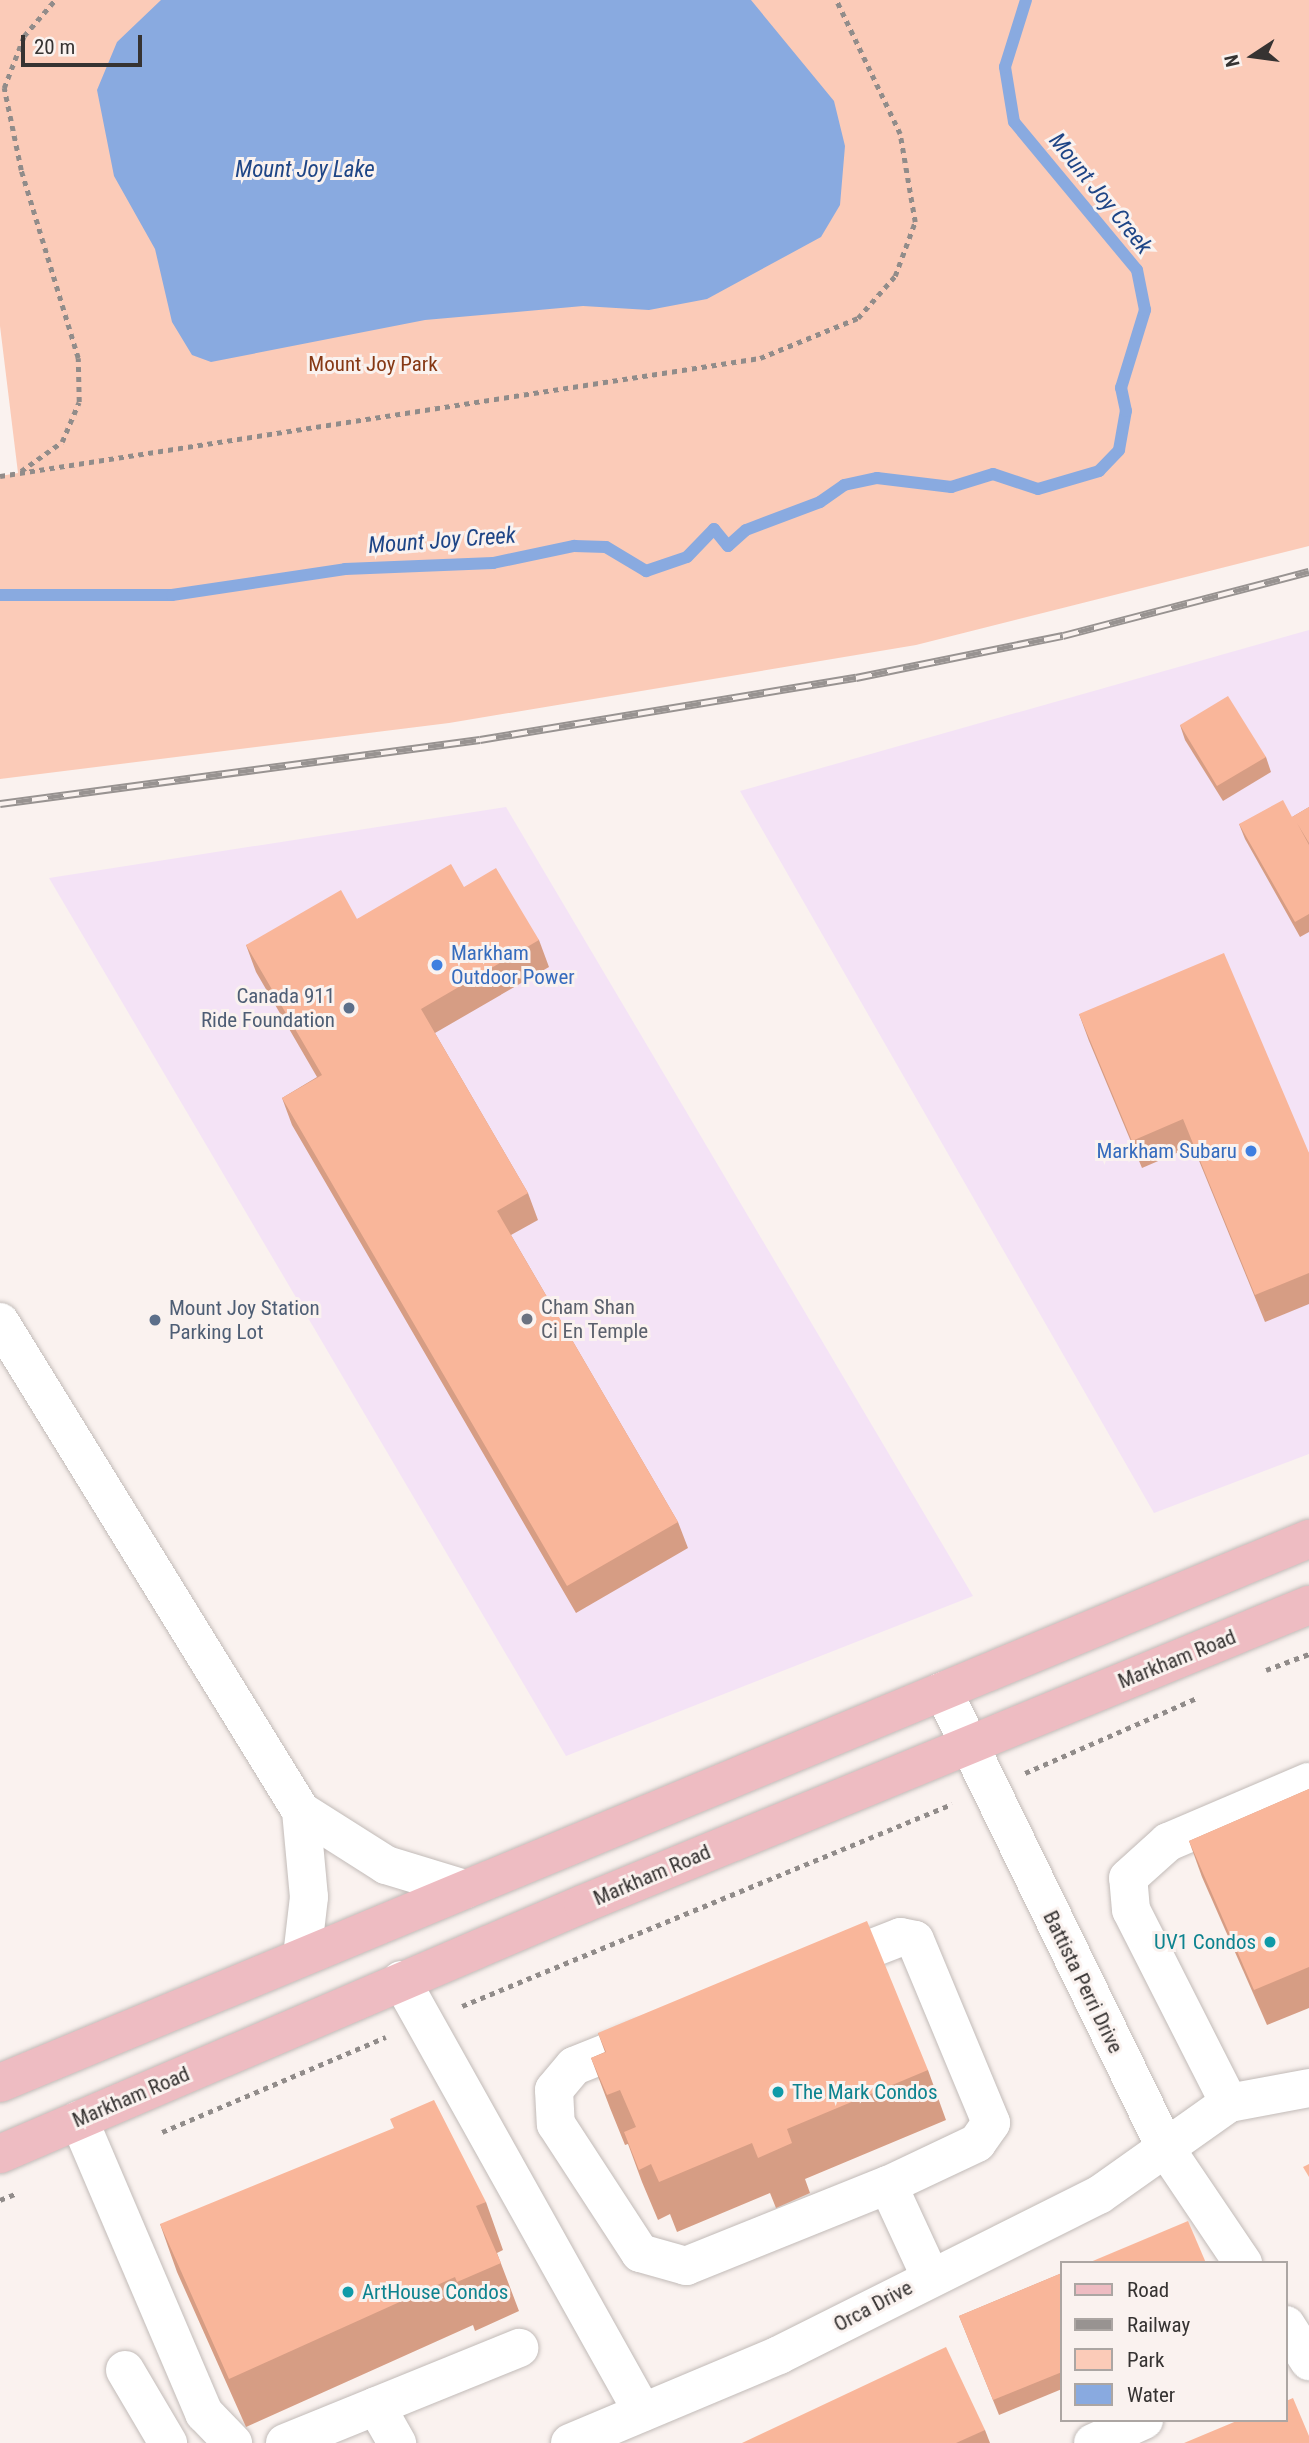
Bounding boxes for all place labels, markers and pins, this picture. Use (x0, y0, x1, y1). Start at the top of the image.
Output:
place label: Markham Outdoor Power (451, 940, 575, 990)
marker: Markham Outdoor Power (429, 957, 445, 973)
place label: Canada 911 Ride Foundation (201, 983, 335, 1033)
marker: Canada 911 Ride Foundation (341, 1000, 357, 1016)
place label: Markham Subaru (1096, 1138, 1237, 1164)
marker: Markham Subaru (1243, 1143, 1259, 1159)
place label: Cham Shan Ci En Temple (541, 1294, 649, 1344)
place label: Mount Joy Station Parking Lot (169, 1295, 320, 1345)
marker: Cham Shan Ci En Temple (519, 1311, 535, 1327)
marker: Mount Joy Station Parking Lot (147, 1312, 163, 1328)
place label: UV1 Condos (1154, 1929, 1256, 1955)
marker: UV1 Condos (1262, 1934, 1278, 1950)
place label: The Mark Condos (792, 2079, 937, 2105)
marker: The Mark Condos (770, 2084, 786, 2100)
place label: ArtHouse Condos (362, 2279, 508, 2305)
marker: ArtHouse Condos (340, 2284, 356, 2300)

